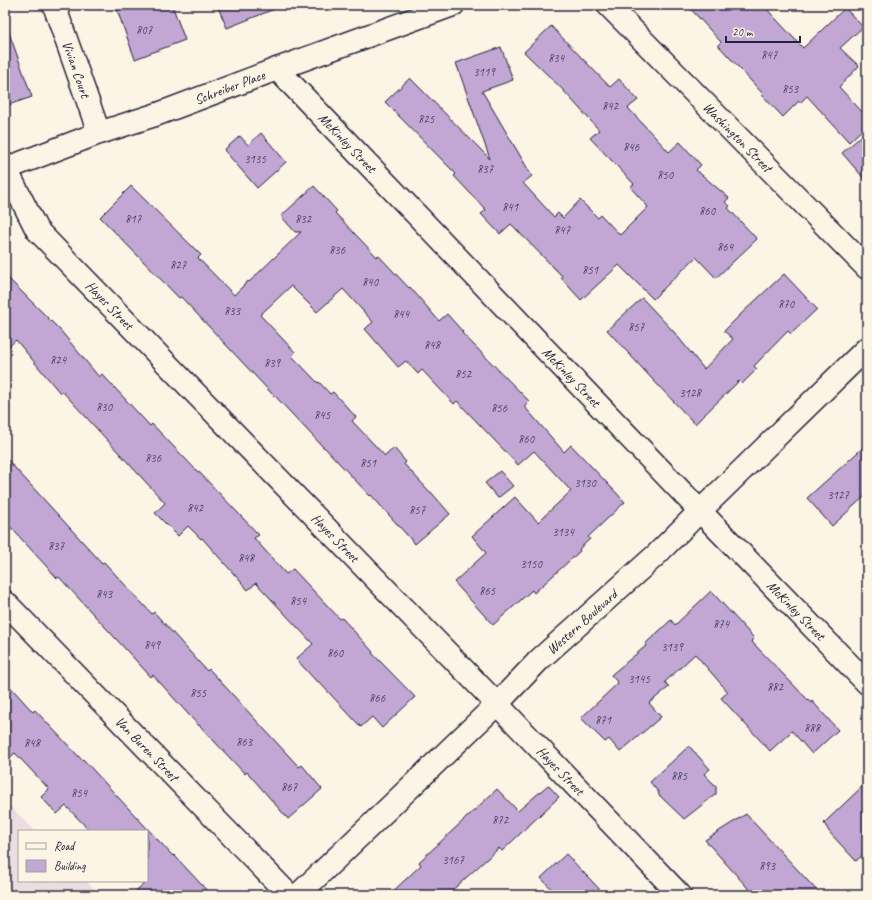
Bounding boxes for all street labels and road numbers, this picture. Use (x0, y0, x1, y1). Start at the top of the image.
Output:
street label: Vivian Court (59, 39, 95, 101)
street label: Schreiber Place (192, 65, 268, 108)
street label: Washington Street (700, 98, 777, 177)
street label: McKinley Street (315, 109, 381, 177)
street label: Hayes Street (82, 277, 138, 334)
street label: McKinley Street (539, 343, 605, 411)
street label: Hayes Street (308, 510, 364, 567)
street label: McKinley Street (764, 577, 830, 644)
street label: Western Boulevard (543, 584, 622, 658)
street label: Van Buren Street (112, 713, 184, 786)
street label: Hayes Street (533, 742, 589, 800)

